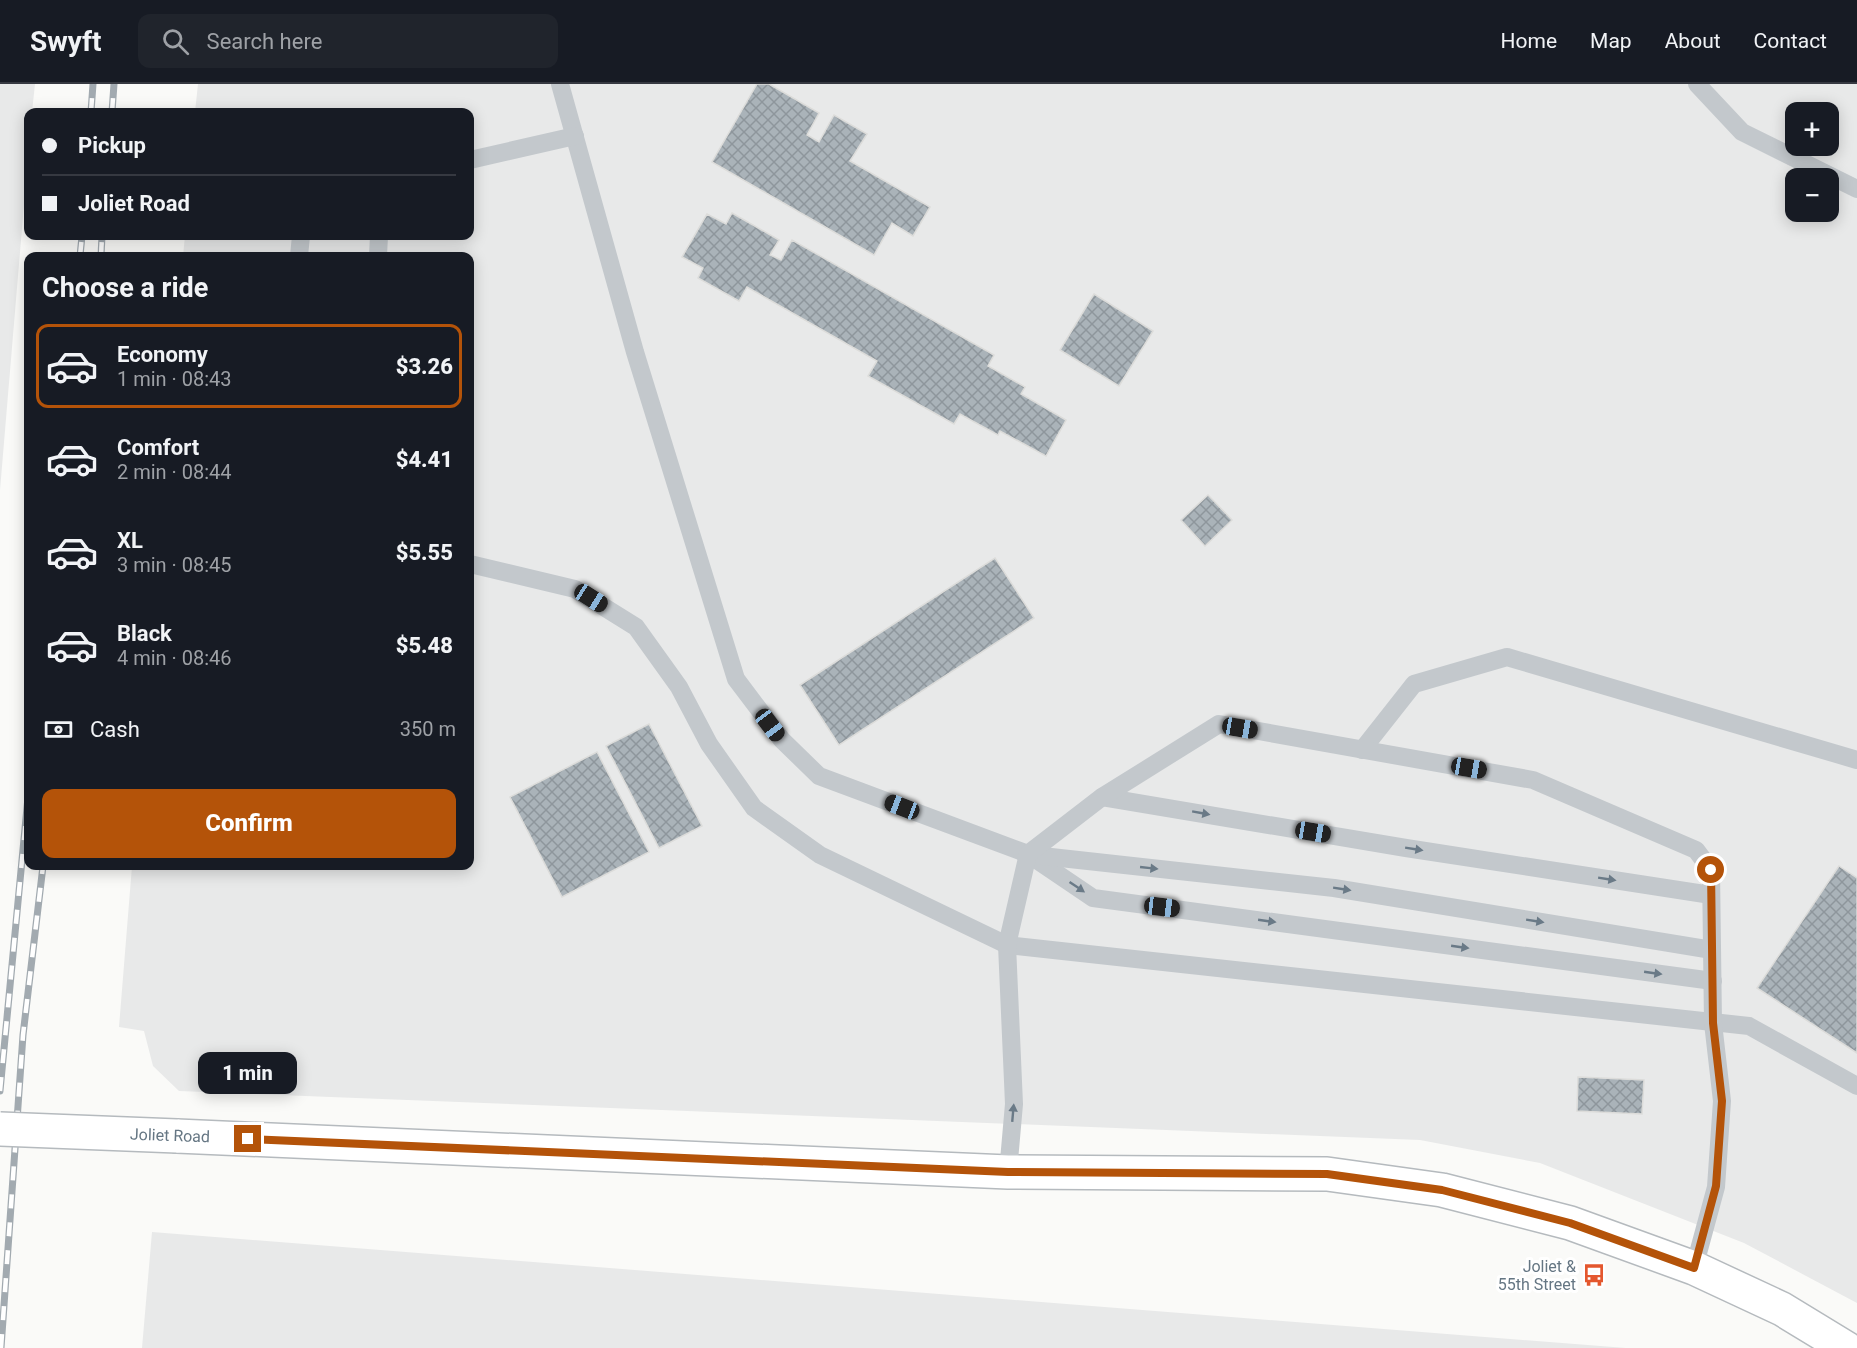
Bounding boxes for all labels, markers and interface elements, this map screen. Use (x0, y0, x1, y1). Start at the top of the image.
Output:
search box (138, 14, 558, 68)
text: Swyft (30, 25, 102, 58)
icon: search (159, 25, 192, 58)
text: Search here (207, 29, 322, 54)
text: Home (1501, 29, 1557, 53)
text: Map (1590, 29, 1632, 53)
text: About (1665, 29, 1721, 53)
text: Contact (1754, 29, 1827, 53)
map controls (1785, 102, 1839, 222)
button: + (1785, 102, 1839, 156)
text: Pickup (78, 133, 146, 158)
button: − (1785, 168, 1839, 222)
text: Joliet Road (78, 191, 190, 216)
text: Choose a ride (42, 272, 208, 304)
icon: car (45, 339, 99, 393)
text: Economy (117, 342, 208, 367)
text: $3.26 (396, 354, 453, 379)
text: 1 min · 08:43 (117, 367, 232, 391)
icon: car (45, 432, 99, 486)
text: Comfort (117, 435, 199, 460)
text: $4.41 (396, 447, 453, 472)
text: 2 min · 08:44 (117, 460, 232, 484)
icon: car (45, 525, 99, 579)
text: XL (117, 528, 143, 553)
text: $5.55 (396, 540, 453, 565)
text: 3 min · 08:45 (117, 553, 232, 577)
car (571, 581, 611, 615)
icon: car (45, 618, 99, 672)
text: Black (117, 621, 172, 646)
text: $5.48 (396, 633, 453, 658)
text: 4 min · 08:46 (117, 646, 232, 670)
car (752, 705, 788, 745)
icon: cash (42, 713, 75, 746)
car (1221, 716, 1259, 740)
text: Cash (90, 717, 140, 742)
text: 350 m (400, 717, 456, 741)
car (1450, 756, 1488, 780)
button: Confirm (42, 789, 456, 858)
car (882, 792, 922, 822)
one-way arrow (1191, 809, 1210, 818)
car (1294, 820, 1332, 844)
one-way arrow (1404, 845, 1423, 854)
route start (1697, 856, 1724, 883)
one-way arrow (1139, 863, 1158, 872)
one-way arrow (1597, 874, 1616, 883)
one-way arrow (1068, 881, 1085, 892)
one-way arrow (1333, 885, 1352, 894)
car (1143, 896, 1181, 918)
one-way arrow (1257, 917, 1276, 926)
one-way arrow (1525, 917, 1544, 926)
one-way arrow (1450, 943, 1469, 952)
one-way arrow (1644, 969, 1663, 978)
callout: 1 min (198, 1052, 298, 1094)
text: 1 min (222, 1061, 273, 1085)
one-way arrow (1008, 1104, 1018, 1123)
street label: Joliet Road (130, 1125, 210, 1146)
route end (234, 1125, 261, 1152)
place label: Joliet & 55th Street (1498, 1257, 1576, 1294)
bus stop icon: Joliet & 55th Street (1581, 1262, 1607, 1288)

